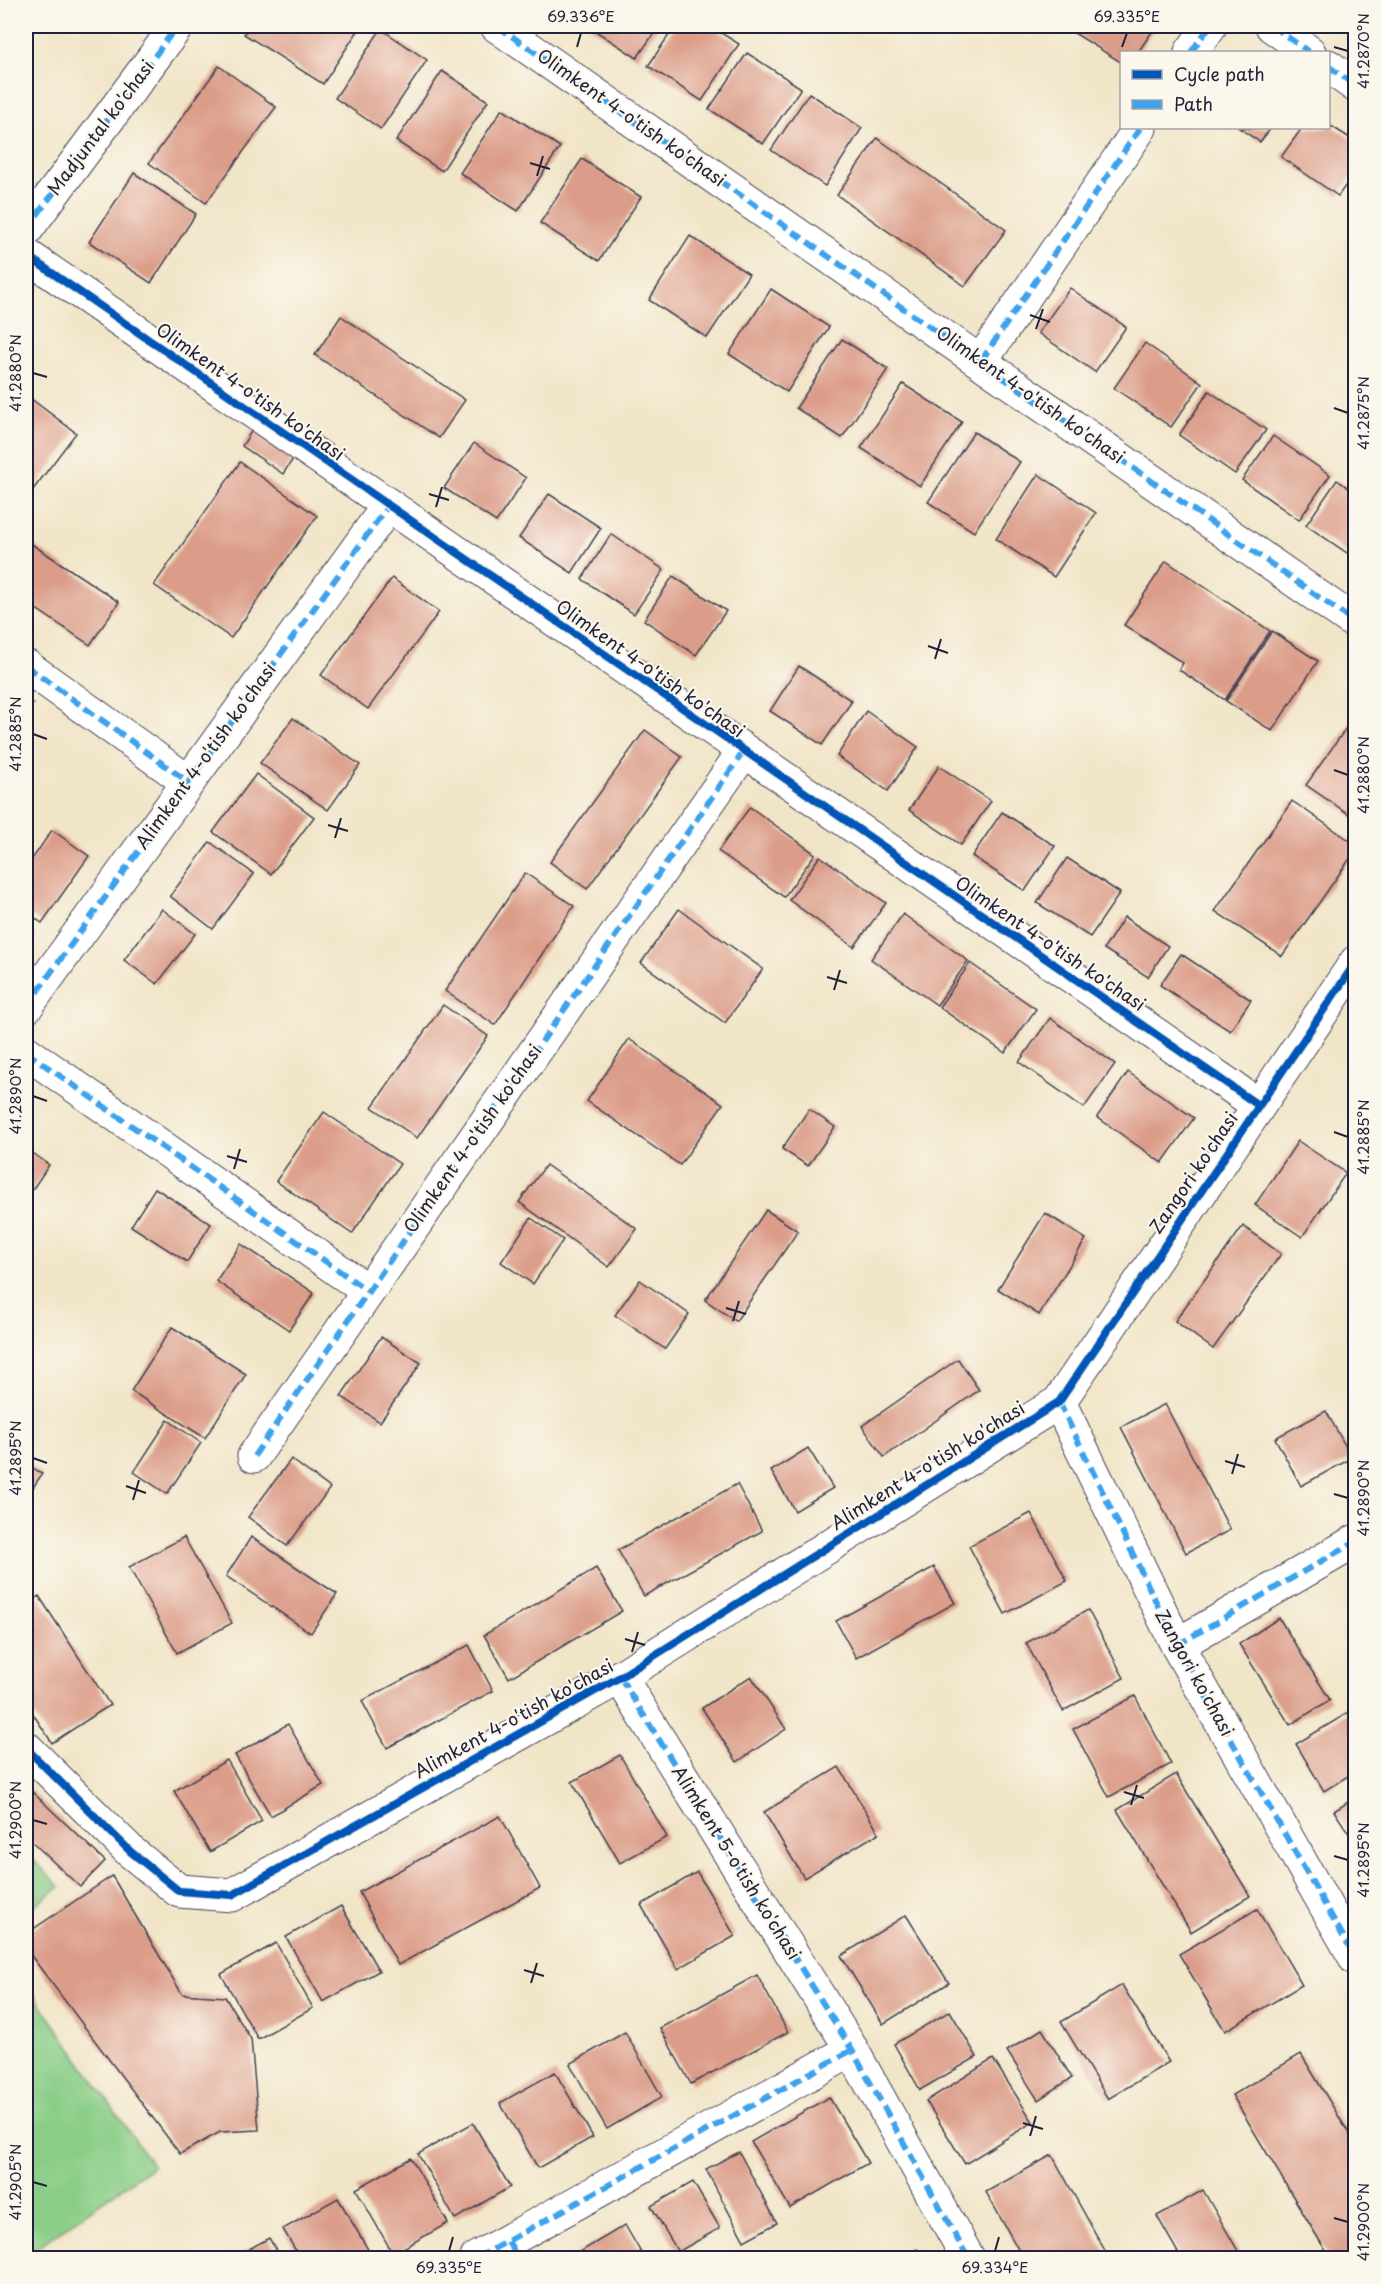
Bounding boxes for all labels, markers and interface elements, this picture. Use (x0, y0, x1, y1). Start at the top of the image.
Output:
text: 69.336°E (547, 4, 615, 27)
text: 69.335°E (1094, 4, 1160, 27)
text: 41.2870°N (1351, 13, 1374, 89)
street label: Olimkent 4-o'tish ko'chasi (532, 41, 732, 192)
legend (1120, 51, 1330, 129)
street label: Madjuntal ko'chasi (40, 54, 160, 200)
text: Cycle path (1174, 60, 1265, 87)
text: Path (1174, 90, 1213, 117)
street label: Olimkent 4-o'tish ko'chasi (151, 315, 351, 466)
street label: Olimkent 4-o'tish ko'chasi (931, 318, 1131, 469)
text: 41.2880°N (3, 334, 26, 412)
text: 41.2875°N (1351, 376, 1374, 450)
street label: Olimkent 4-o'tish ko'chasi (551, 592, 751, 743)
street label: Alimkent 4-o'tish ko'chasi (128, 656, 282, 854)
text: 41.2885°N (3, 696, 26, 772)
text: 41.2880°N (1351, 736, 1374, 814)
street label: Olimkent 4-o'tish ko'chasi (950, 869, 1152, 1017)
street label: Olimkent 4-o'tish ko'chasi (396, 1038, 547, 1238)
text: 41.2890°N (3, 1057, 26, 1135)
text: 41.2885°N (1351, 1099, 1374, 1175)
street label: Zangori ko'chasi (1142, 1106, 1244, 1238)
street label: Alimkent 4-o'tish ko'chasi (825, 1394, 1030, 1536)
text: 41.2895°N (3, 1420, 26, 1496)
text: 41.2890°N (1351, 1459, 1374, 1537)
street label: Zangori ko'chasi (1149, 1604, 1241, 1741)
street label: Alimkent 4-o'tish ko'chasi (409, 1651, 618, 1784)
street label: Alimkent 5-o'tish ko'chasi (666, 1760, 808, 1965)
text: 41.2900°N (3, 1781, 26, 1859)
text: 41.2895°N (1351, 1822, 1374, 1898)
text: 41.2905°N (3, 2143, 26, 2221)
text: 41.2900°N (1351, 2183, 1374, 2261)
text: 69.335°E (416, 2255, 482, 2278)
text: 69.334°E (962, 2255, 1028, 2278)

